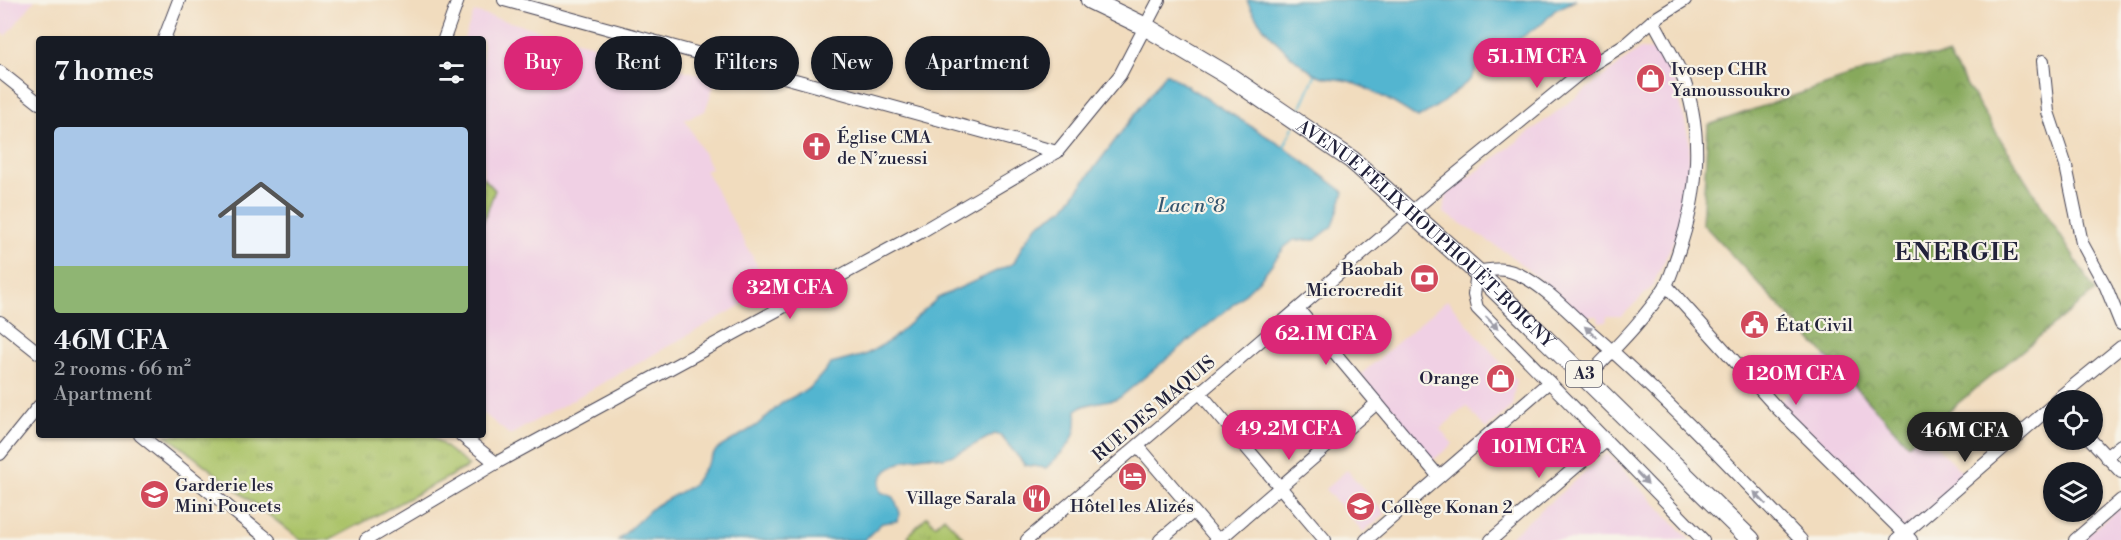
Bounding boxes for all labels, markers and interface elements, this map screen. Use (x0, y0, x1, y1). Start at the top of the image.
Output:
chip: Buy (504, 36, 583, 90)
chip: Rent (595, 36, 682, 90)
chip: Filters (694, 36, 799, 90)
chip: New (811, 36, 893, 90)
chip: Apartment (905, 36, 1050, 90)
pin: 51.1M CFA (1468, 38, 1606, 89)
text: 51.1M CFA (1487, 45, 1587, 70)
text: 7 homes (54, 56, 154, 88)
icon: filters (435, 56, 468, 89)
place label: Ivosep CHR Yamoussoukro (1670, 58, 1790, 102)
shop icon: Ivosep CHR Yamoussoukro (1634, 63, 1666, 95)
street label: AVENUE FÉLIX HOUPHOUËT-BOIGNY (1291, 114, 1560, 353)
place label: Église CMA de N’zuessi (837, 126, 932, 170)
church icon: Église CMA de N’zuessi (800, 131, 832, 163)
icon: home (207, 166, 315, 274)
water label: Lac n°8 (1156, 194, 1225, 219)
district label: ENERGIE (1894, 238, 2020, 268)
place label: Baobab Microcredit (1306, 258, 1404, 302)
bank icon: Baobab Microcredit (1408, 263, 1440, 295)
pin: 32M CFA (735, 269, 845, 320)
text: 32M CFA (747, 276, 833, 301)
public building icon: État Civil (1739, 309, 1771, 341)
place label: État Civil (1776, 314, 1853, 337)
pin: 62.1M CFA (1257, 315, 1395, 366)
one-way arrow (1484, 316, 1498, 330)
text: 62.1M CFA (1275, 322, 1377, 347)
text: 46M CFA (54, 325, 169, 357)
one-way arrow (1584, 326, 1599, 339)
street label: RUE DES MAQUIS (1088, 351, 1220, 467)
pin: 120M CFA (1734, 355, 1858, 406)
text: 2 rooms · 66 m² (54, 357, 191, 382)
road number: A3 (1566, 361, 1602, 387)
shop icon: Orange (1484, 362, 1516, 394)
text: 120M CFA (1746, 362, 1846, 387)
place label: Orange (1419, 367, 1479, 390)
text: Apartment (54, 382, 152, 407)
map controls (2043, 390, 2103, 522)
button: locate (2043, 390, 2103, 450)
pin: 49.2M CFA (1220, 410, 1358, 461)
pin: 46M CFA (1910, 412, 2020, 463)
text: 49.2M CFA (1236, 417, 1342, 442)
text: 46M CFA (1921, 419, 2009, 444)
pin: 101M CFA (1477, 428, 1601, 479)
text: 101M CFA (1492, 435, 1586, 460)
hotel icon: Hôtel les Alizés (1116, 461, 1148, 493)
button: layers (2043, 462, 2103, 522)
one-way arrow (1635, 470, 1649, 484)
place label: Garderie les Mini Poucets (175, 474, 281, 518)
school or university icon: Garderie les Mini Poucets (138, 479, 170, 511)
restaurant icon: Village Sarala (1021, 482, 1053, 514)
place label: Village Sarala (905, 487, 1017, 510)
school or university icon: Collège Konan 2 (1344, 491, 1376, 523)
one-way arrow (1754, 491, 1768, 505)
place label: Hôtel les Alizés (1070, 495, 1194, 518)
place label: Collège Konan 2 (1381, 496, 1513, 519)

